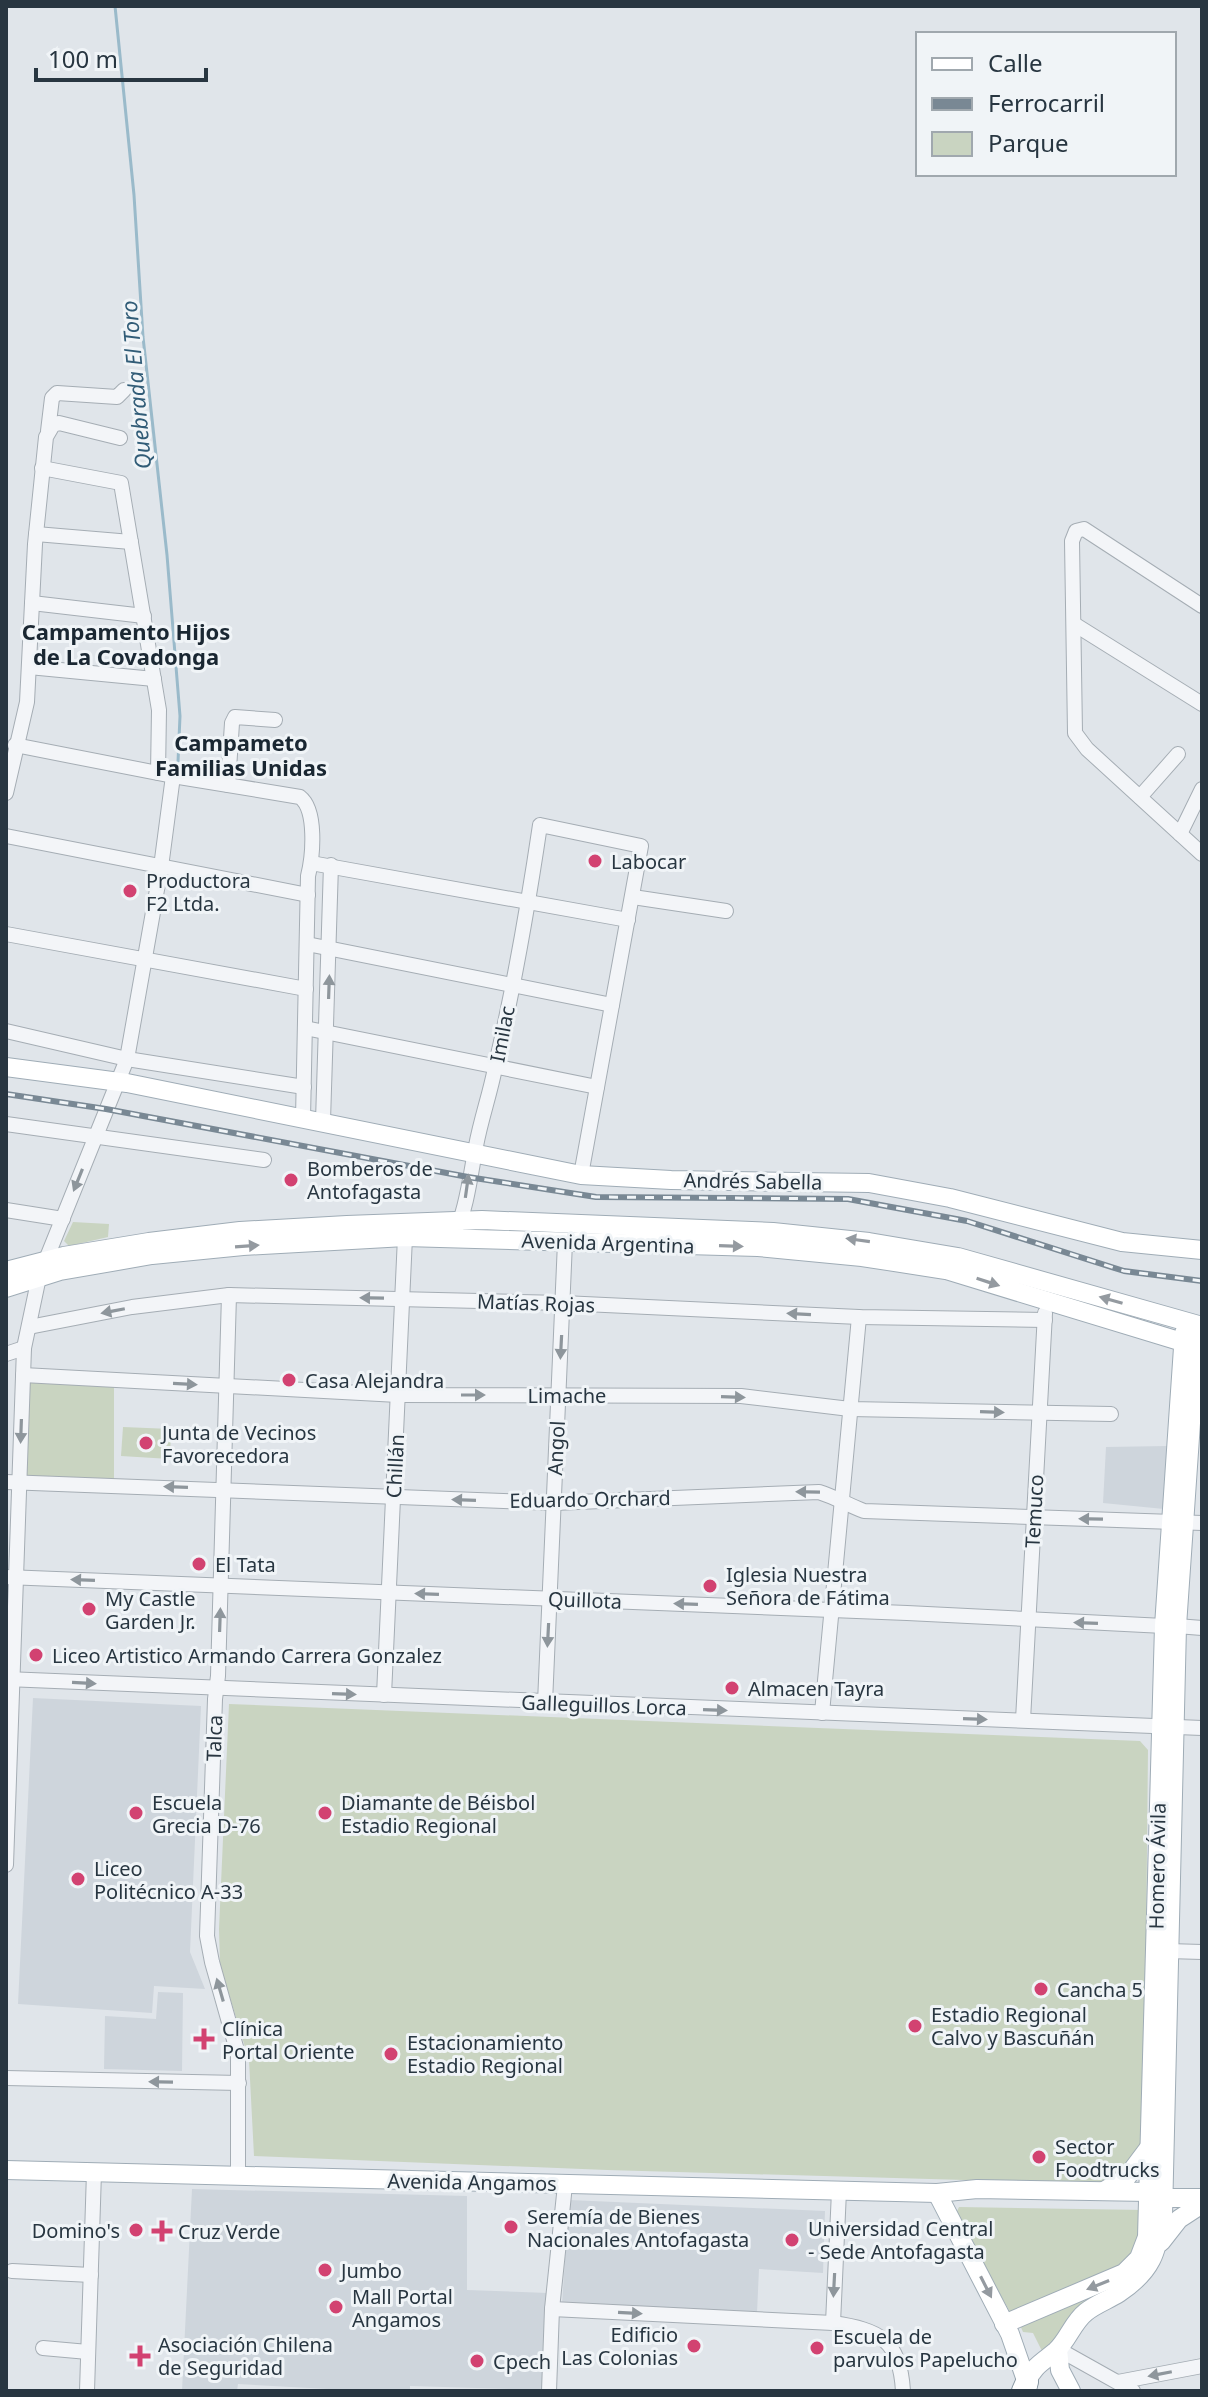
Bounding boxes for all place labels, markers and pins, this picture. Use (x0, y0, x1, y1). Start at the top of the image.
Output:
place label: Labocar (611, 848, 686, 875)
marker: Labocar (586, 852, 604, 870)
place label: Productora F2 Ltda. (146, 867, 251, 917)
marker: Productora F2 Ltda. (121, 882, 139, 900)
place label: Bomberos de Antofagasta (307, 1155, 433, 1205)
marker: Bomberos de Antofagasta (282, 1171, 300, 1189)
place label: Casa Alejandra (305, 1367, 444, 1394)
marker: Casa Alejandra (280, 1371, 298, 1389)
place label: Junta de Vecinos Favorecedora (160, 1419, 316, 1469)
marker: Junta de Vecinos Favorecedora (137, 1434, 155, 1452)
place label: El Tata (215, 1551, 276, 1578)
marker: El Tata (190, 1555, 208, 1573)
place label: Iglesia Nuestra Señora de Fátima (726, 1561, 890, 1611)
marker: Iglesia Nuestra Señora de Fátima (701, 1577, 719, 1595)
place label: My Castle Garden Jr. (105, 1585, 196, 1635)
marker: My Castle Garden Jr. (80, 1600, 98, 1618)
place label: Liceo Artistico Armando Carrera Gonzalez (52, 1642, 442, 1669)
marker: Liceo Artistico Armando Carrera Gonzalez (27, 1646, 45, 1664)
place label: Almacen Tayra (748, 1675, 884, 1702)
marker: Almacen Tayra (723, 1679, 741, 1697)
place label: Escuela Grecia D-76 (152, 1789, 261, 1839)
place label: Diamante de Béisbol Estadio Regional (341, 1789, 535, 1839)
marker: Escuela Grecia D-76 (127, 1804, 145, 1822)
marker: Diamante de Béisbol Estadio Regional (316, 1804, 334, 1822)
place label: Liceo Politécnico A-33 (94, 1855, 243, 1905)
marker: Liceo Politécnico A-33 (69, 1870, 87, 1888)
place label: Cancha 5 (1057, 1976, 1143, 2003)
marker: Cancha 5 (1032, 1980, 1050, 1998)
place label: Estadio Regional Calvo y Bascuñán (931, 2001, 1095, 2051)
place label: Clínica Portal Oriente (222, 2015, 354, 2065)
marker: Estadio Regional Calvo y Bascuñán (906, 2017, 924, 2035)
marker: Clínica Portal Oriente (193, 2028, 215, 2050)
place label: Estacionamiento Estadio Regional (407, 2029, 563, 2079)
marker: Estacionamiento Estadio Regional (382, 2045, 400, 2063)
place label: Sector Foodtrucks (1055, 2133, 1160, 2183)
marker: Sector Foodtrucks (1030, 2148, 1048, 2166)
place label: Seremía de Bienes Nacionales Antofagasta (527, 2203, 749, 2253)
place label: Universidad Central - Sede Antofagasta (808, 2215, 993, 2265)
place label: Domino's (32, 2217, 120, 2244)
place label: Cruz Verde (178, 2218, 280, 2245)
marker: Seremía de Bienes Nacionales Antofagasta (502, 2218, 520, 2236)
marker: Domino's (127, 2221, 145, 2239)
marker: Cruz Verde (153, 2222, 171, 2240)
marker: Universidad Central - Sede Antofagasta (783, 2231, 801, 2249)
place label: Jumbo (339, 2257, 402, 2284)
marker: Jumbo (316, 2261, 334, 2279)
place label: Mall Portal Angamos (352, 2283, 453, 2333)
marker: Mall Portal Angamos (327, 2298, 345, 2316)
place label: Edificio Las Colonias (561, 2321, 678, 2371)
place label: Escuela de parvulos Papelucho (833, 2323, 1018, 2373)
place label: Asociación Chilena de Seguridad (158, 2331, 333, 2381)
marker: Edificio Las Colonias (685, 2337, 703, 2355)
marker: Escuela de parvulos Papelucho (808, 2339, 826, 2357)
marker: Asociación Chilena de Seguridad (129, 2345, 151, 2367)
place label: Cpech (493, 2348, 551, 2375)
marker: Cpech (468, 2352, 486, 2370)

